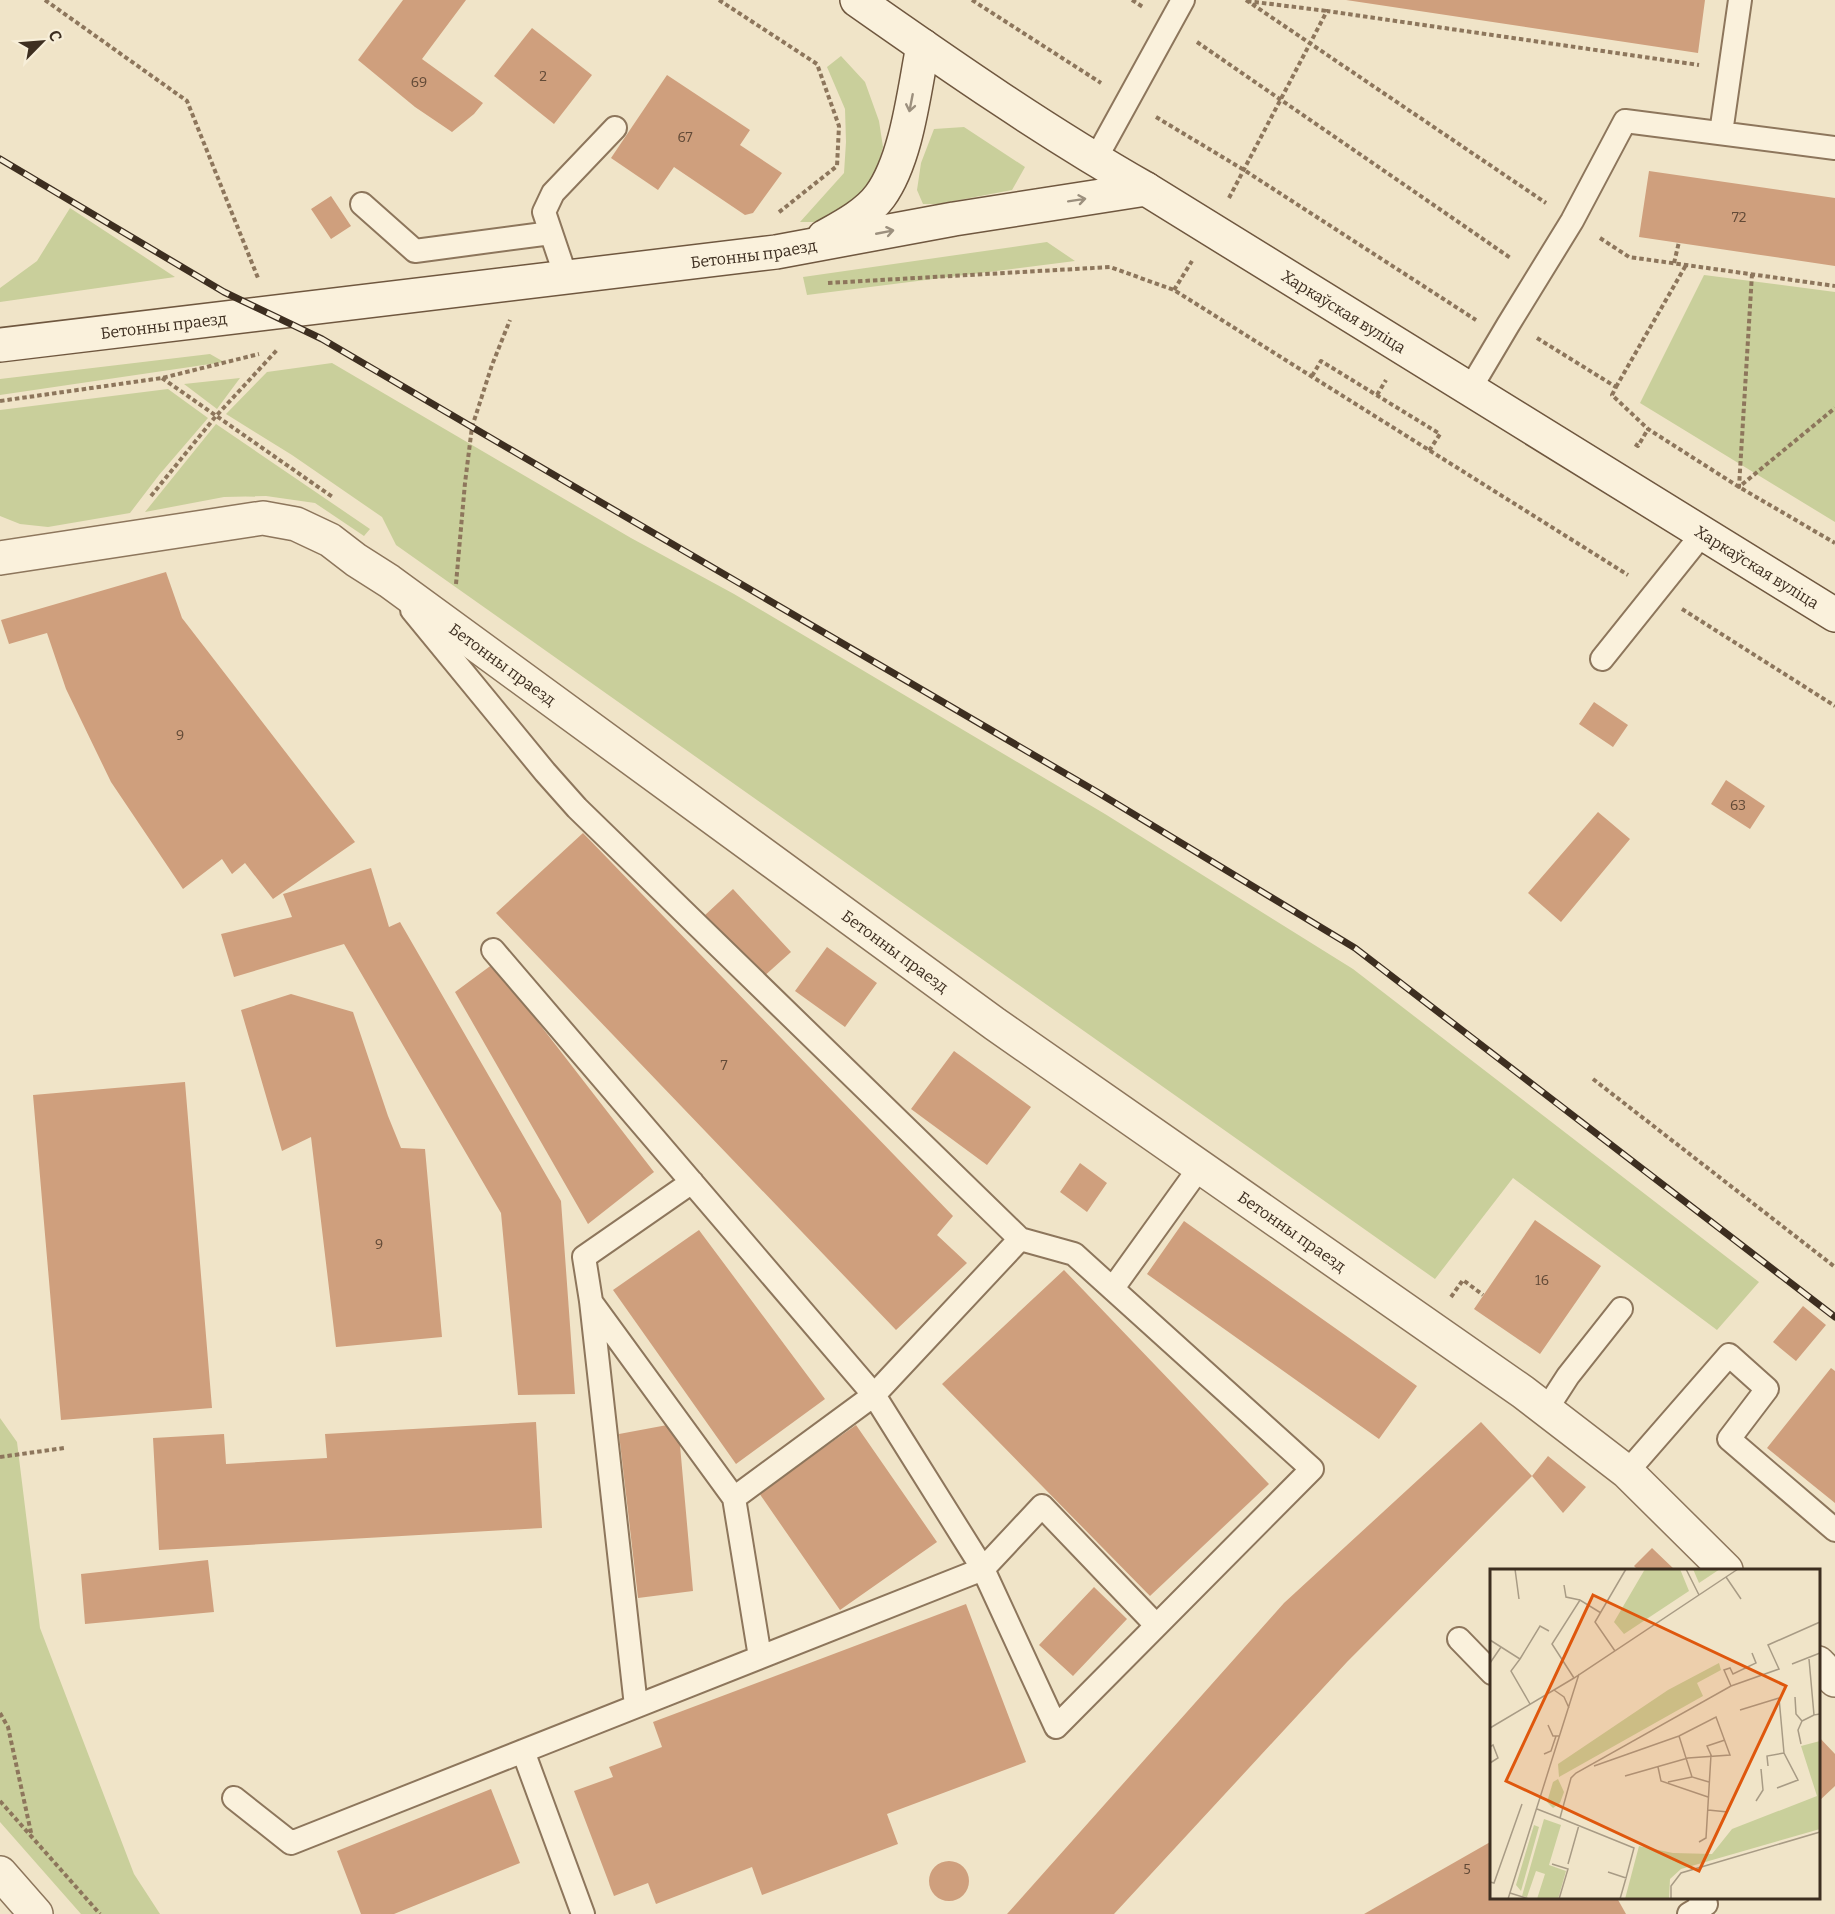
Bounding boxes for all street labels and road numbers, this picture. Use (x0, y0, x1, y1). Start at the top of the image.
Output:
street label: Бетонны праезд (689, 235, 818, 272)
street label: Харкаўская вуліца (1278, 266, 1409, 357)
street label: Бетонны праезд (100, 308, 228, 342)
street label: Харкаўская вуліца (1692, 521, 1823, 612)
street label: Бетонны праезд (446, 619, 560, 710)
street label: Бетонны праезд (838, 906, 952, 996)
street label: Бетонны праезд (1235, 1187, 1350, 1276)

